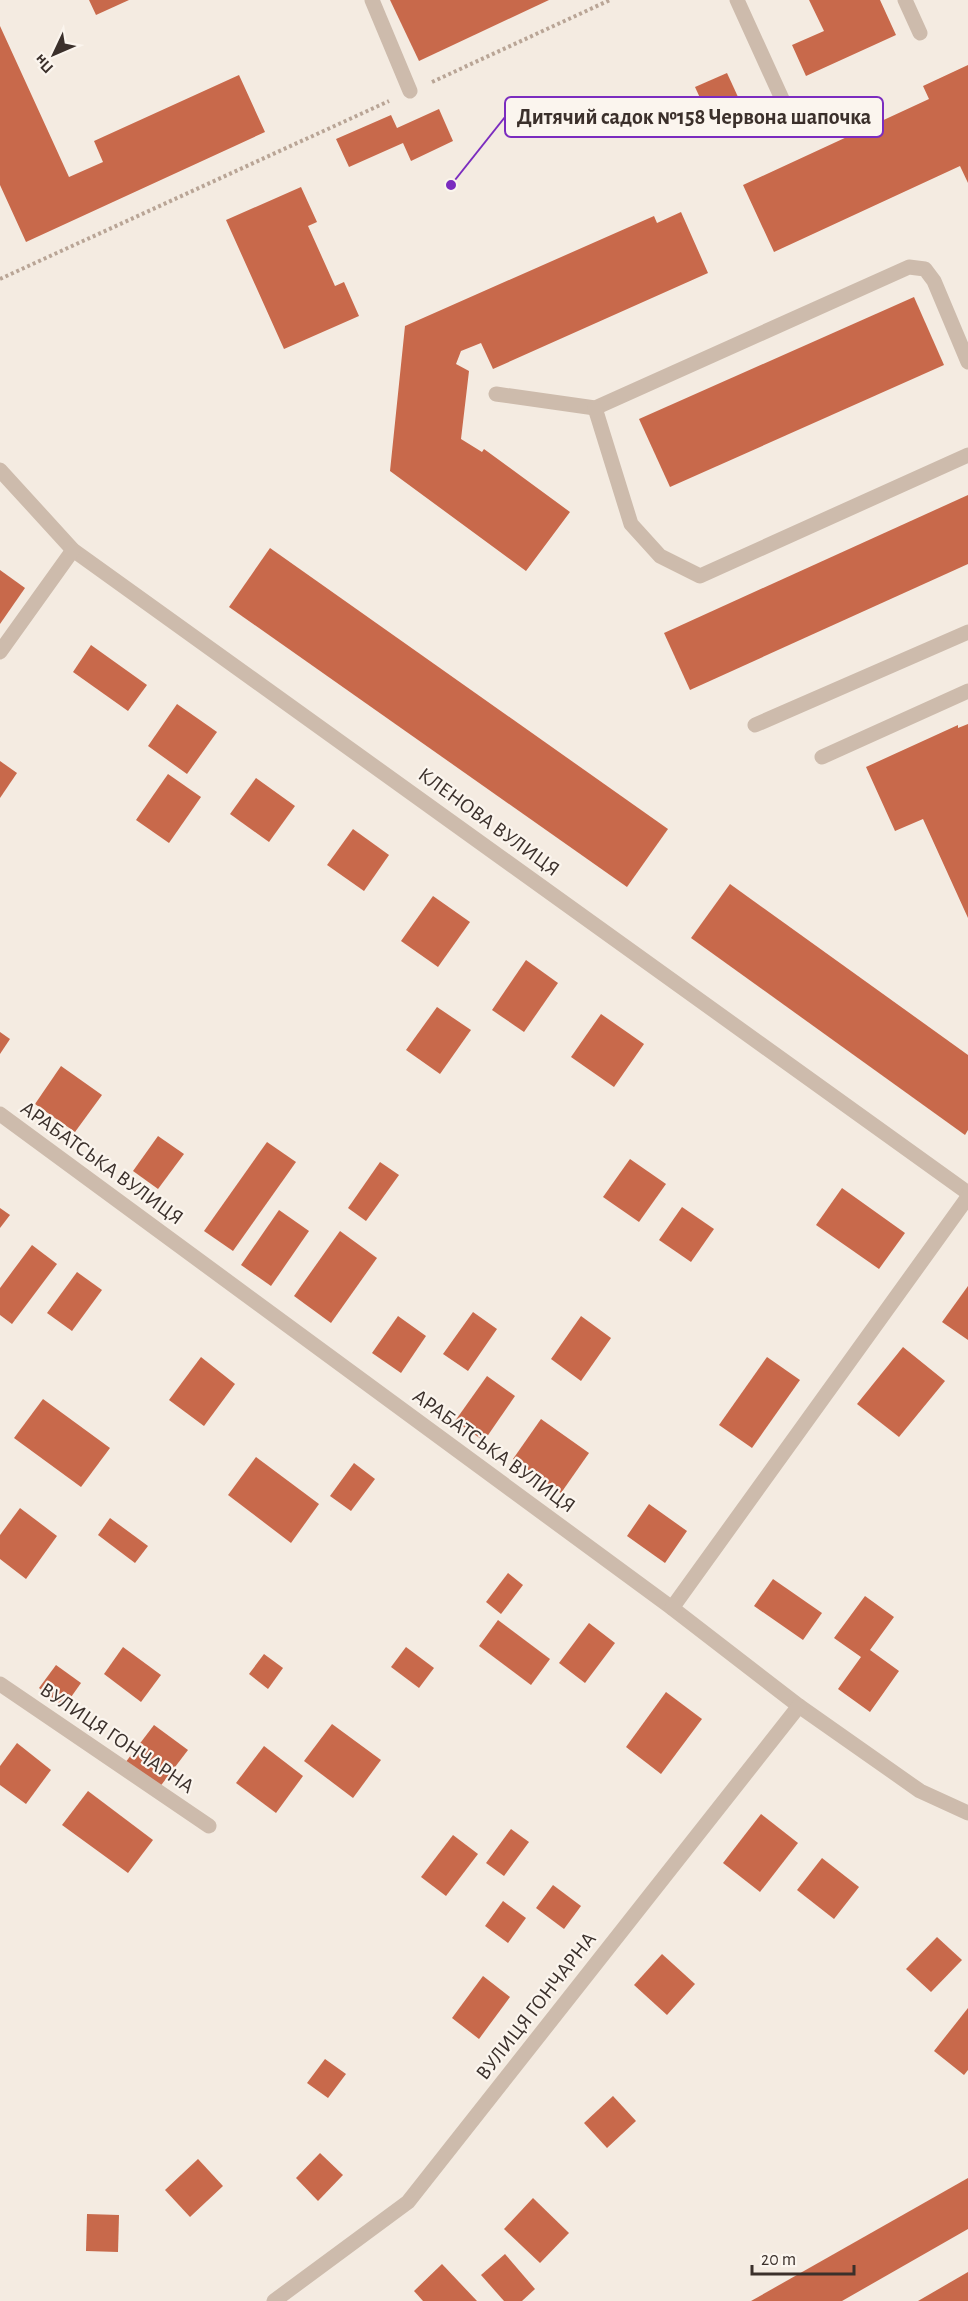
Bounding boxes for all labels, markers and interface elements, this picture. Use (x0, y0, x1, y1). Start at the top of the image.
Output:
north arrow (24, 24, 84, 84)
text: Пн (31, 51, 56, 76)
callout: Дитячий садок №158 Червона шапочка (505, 97, 883, 137)
text: Дитячий садок №158 Червона шапочка (517, 106, 871, 128)
street label: КЛЕНОВА ВУЛИЦЯ (414, 764, 564, 880)
street label: АРАБАТСЬКА ВУЛИЦЯ (17, 1097, 187, 1229)
street label: АРАБАТСЬКА ВУЛИЦЯ (409, 1385, 579, 1517)
street label: ВУЛИЦЯ ГОНЧАРНА (36, 1679, 198, 1797)
street label: ВУЛИЦЯ ГОНЧАРНА (472, 1928, 600, 2084)
scale bar (752, 2238, 854, 2276)
text: 20 m (761, 2251, 796, 2269)

